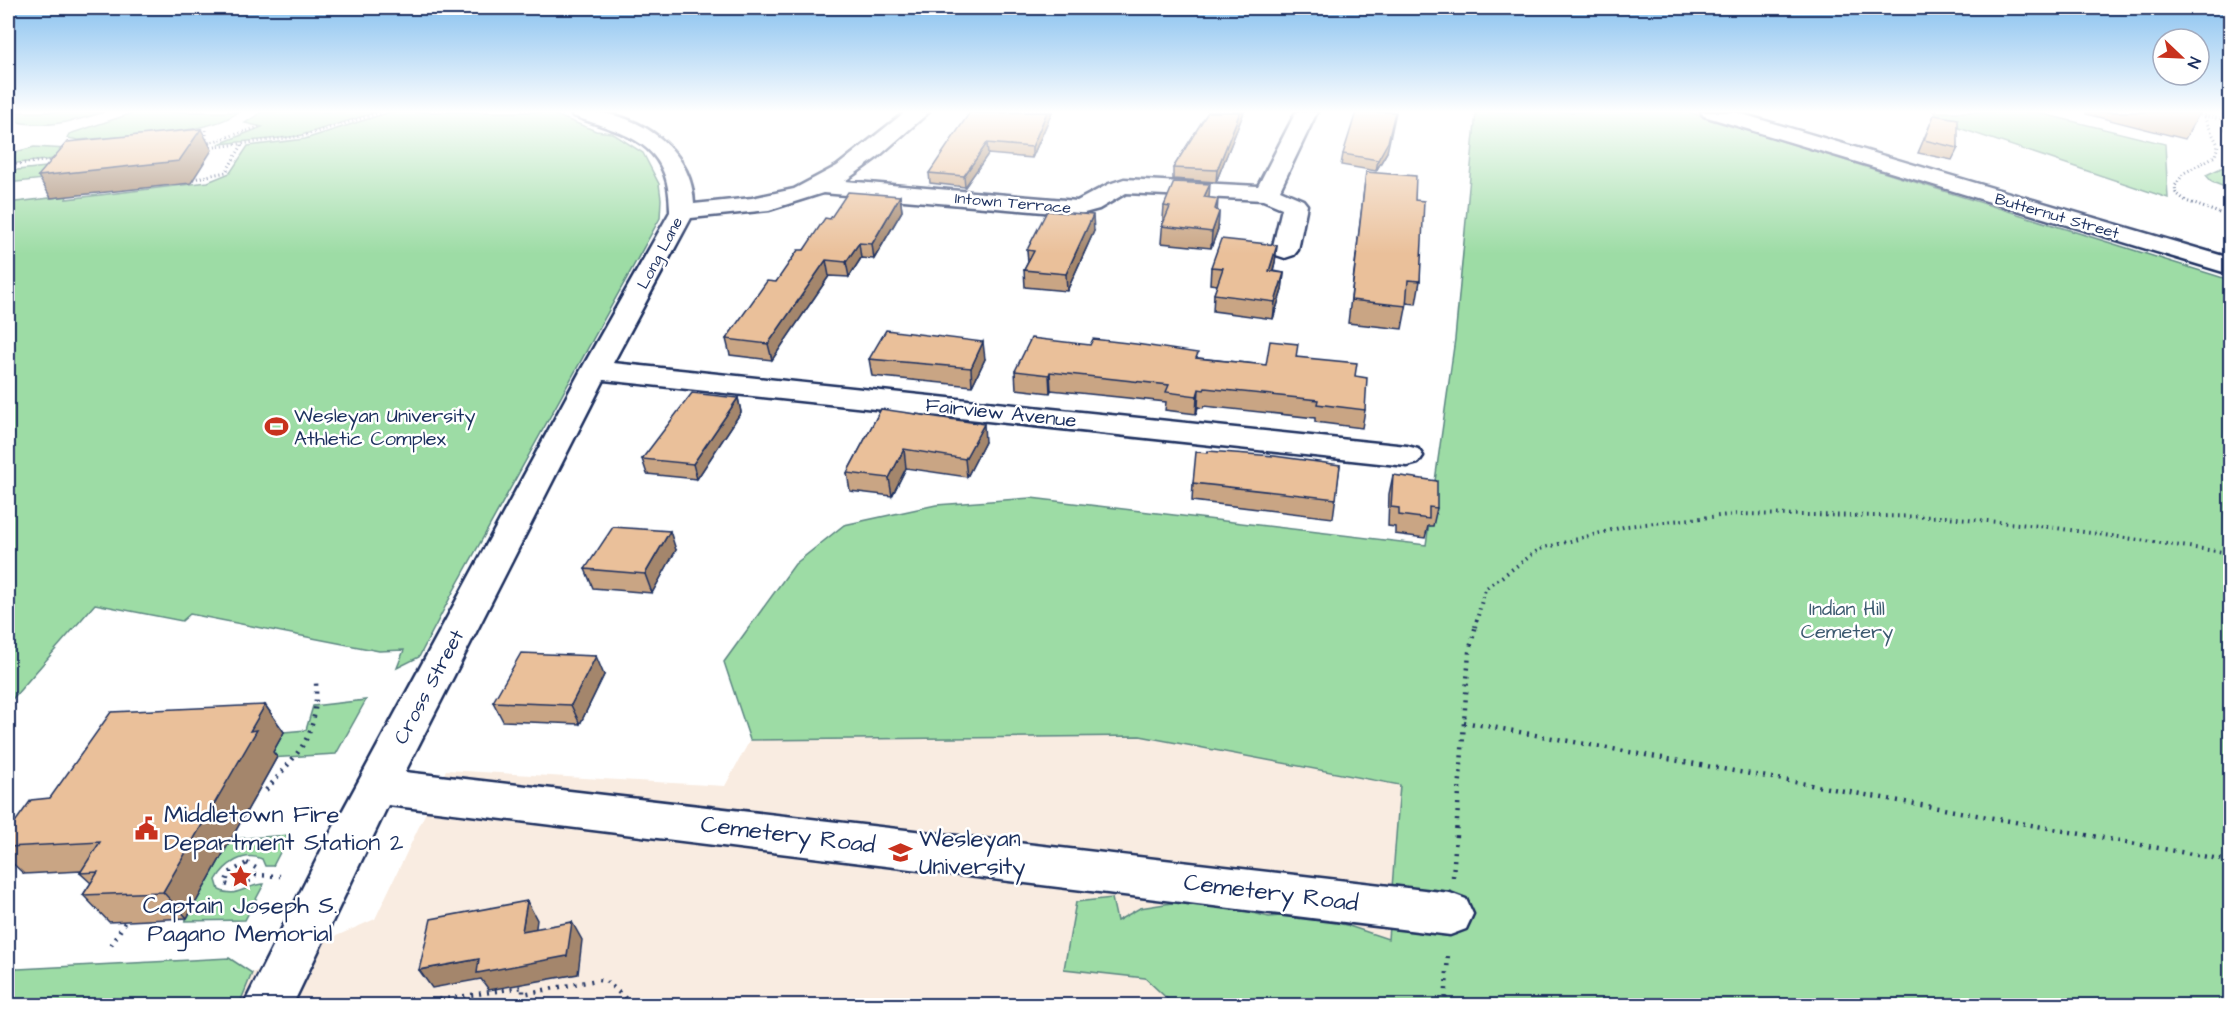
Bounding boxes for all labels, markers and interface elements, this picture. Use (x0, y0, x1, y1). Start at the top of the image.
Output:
north arrow (2151, 27, 2211, 87)
text: N (2182, 54, 2206, 71)
street label: Intown Terrace (954, 187, 1072, 219)
street label: Butternut Street (1992, 188, 2122, 244)
street label: Long Lane (632, 213, 689, 293)
street label: Fairview Avenue (924, 391, 1078, 435)
place label: Wesleyan University Athletic Complex (294, 402, 475, 453)
sports icon: Wesleyan University Athletic Complex (263, 414, 289, 440)
park label: Indian Hill Cemetery (1801, 595, 1893, 647)
street label: Cross Street (387, 625, 471, 749)
place label: Middletown Fire Department Station 2 (164, 798, 404, 860)
street label: Cemetery Road (699, 807, 877, 864)
public building icon: Middletown Fire Department Station 2 (133, 816, 159, 842)
place label: Wesleyan University (919, 822, 1025, 885)
school or university icon: Wesleyan University (888, 840, 914, 866)
place icon: Captain Joseph S. Pagano Memorial (227, 863, 253, 889)
street label: Cemetery Road (1182, 865, 1360, 922)
place label: Captain Joseph S. Pagano Memorial (143, 889, 337, 952)

